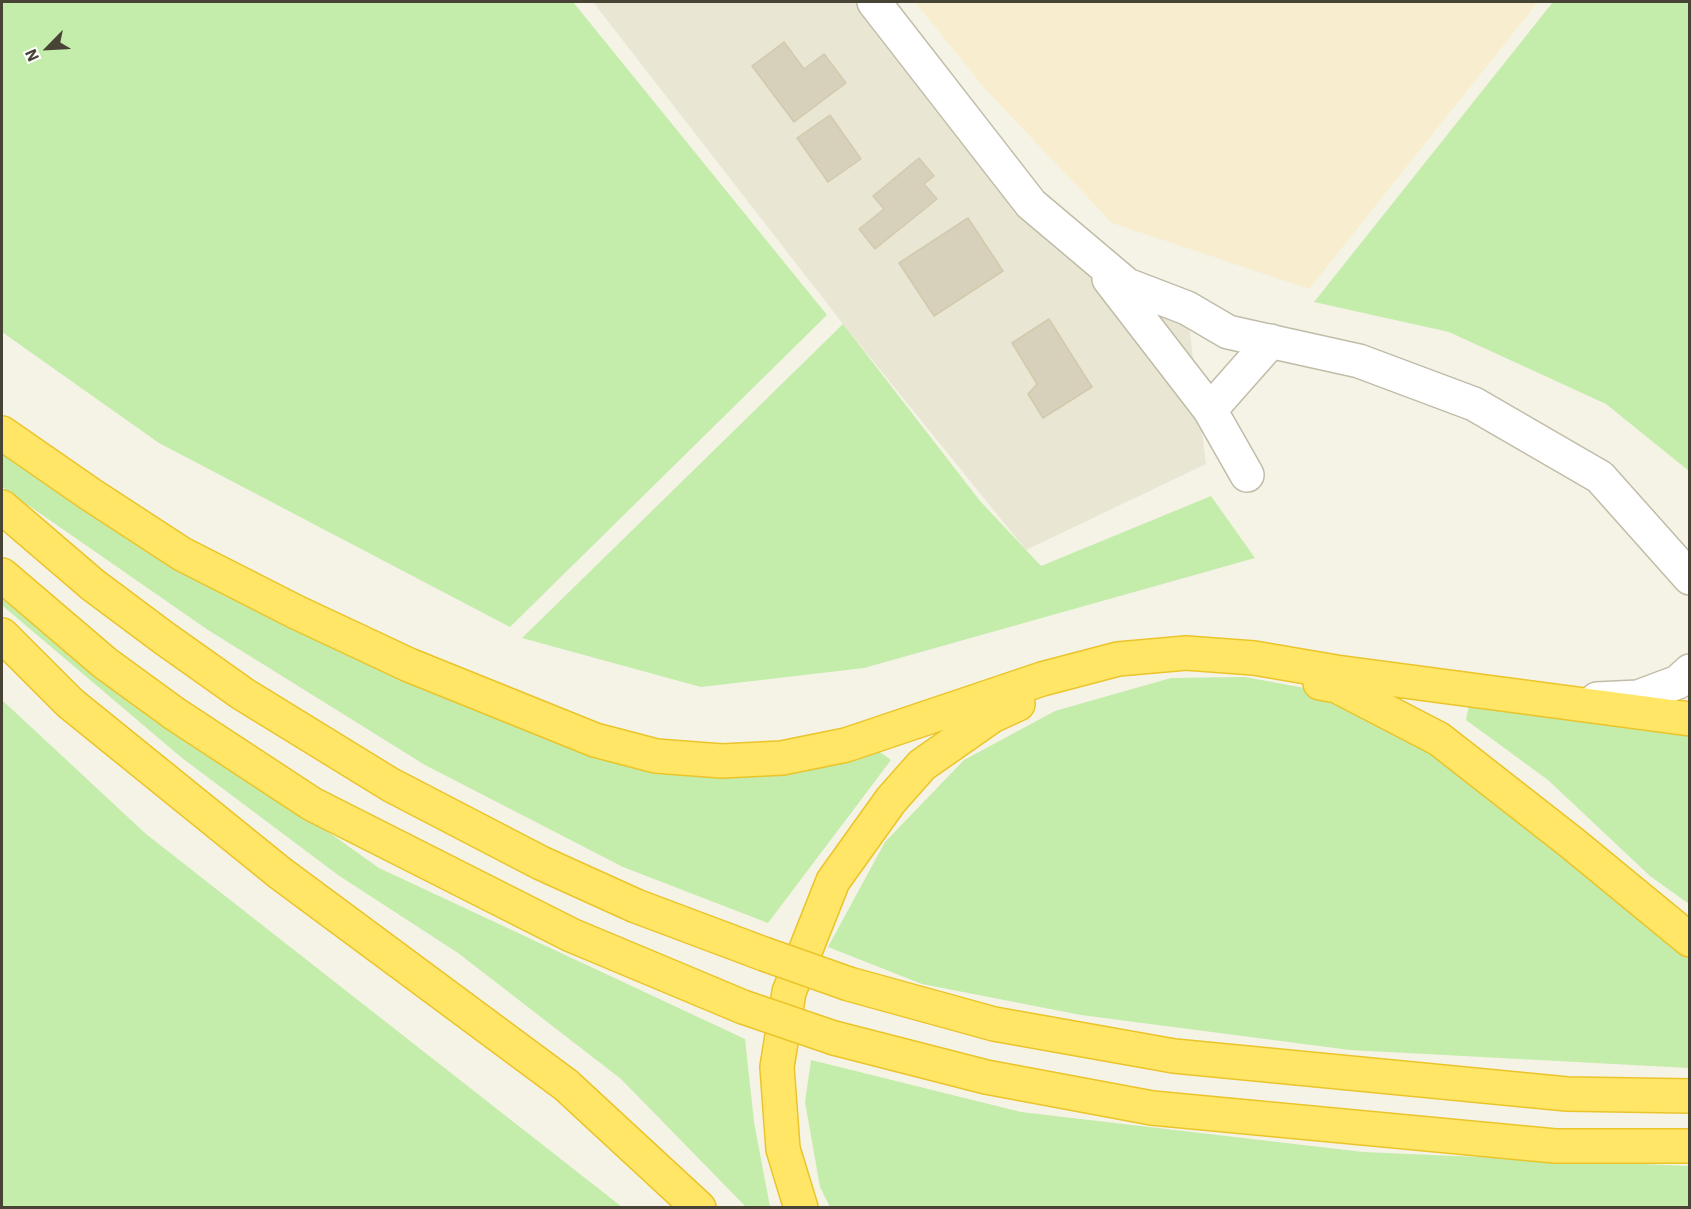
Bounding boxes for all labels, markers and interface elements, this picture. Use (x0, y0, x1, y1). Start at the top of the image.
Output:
north arrow (18, 18, 78, 78)
text: N (20, 46, 43, 65)

